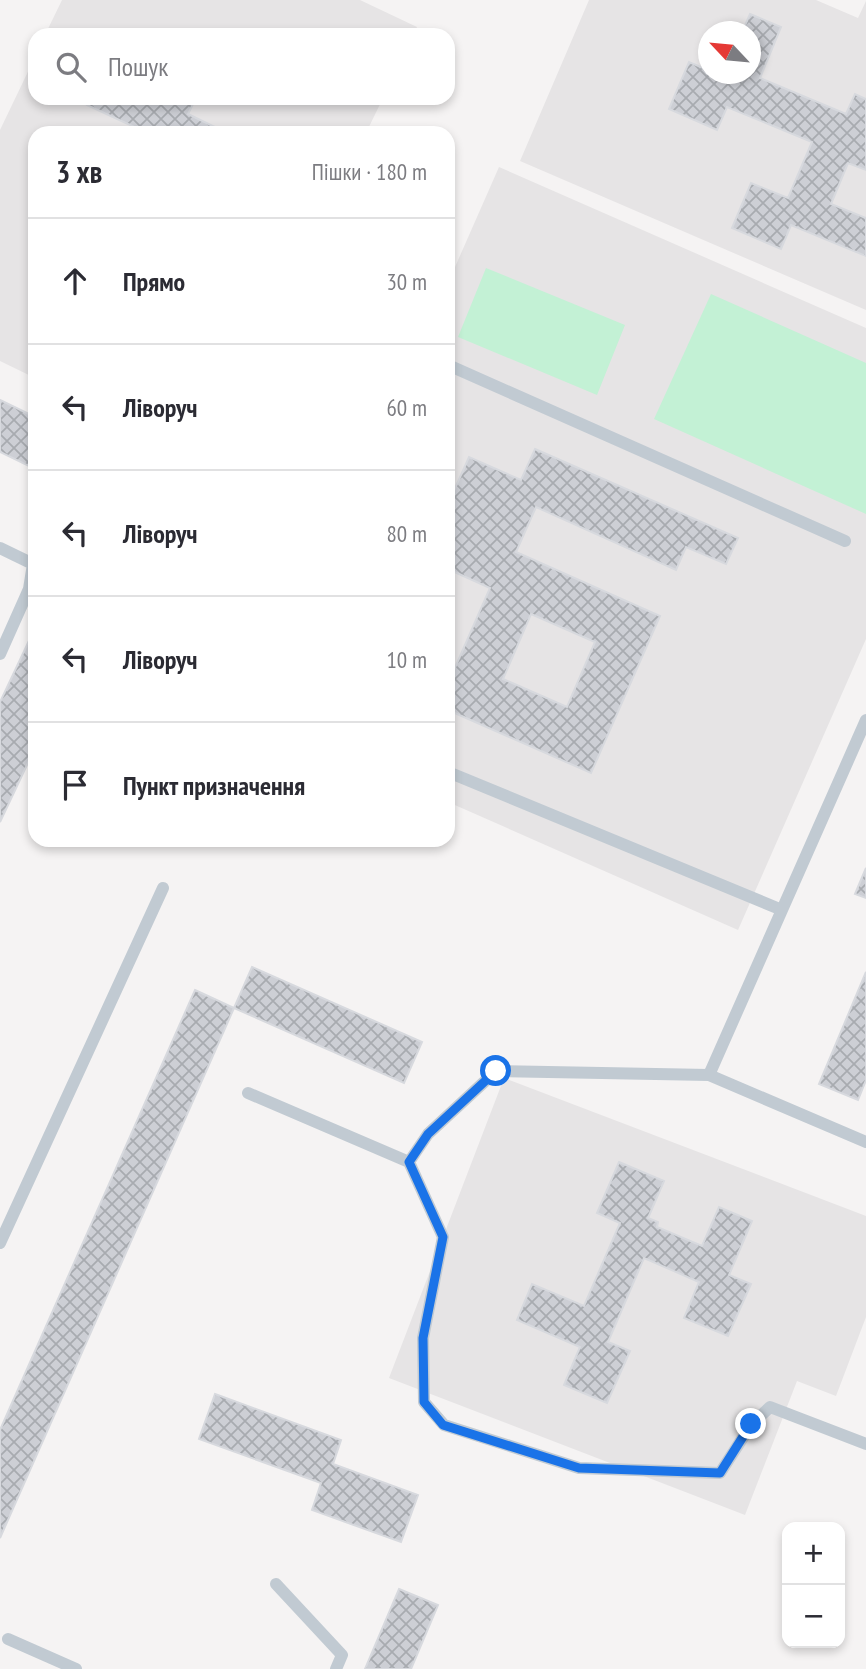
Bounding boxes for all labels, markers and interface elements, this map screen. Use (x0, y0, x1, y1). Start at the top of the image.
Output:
north arrow (698, 21, 761, 84)
search box (28, 28, 455, 105)
icon: search (52, 48, 90, 86)
text: Пошук (108, 50, 168, 83)
text: 3 хв (56, 152, 102, 191)
text: Пішки · 180 m (312, 157, 427, 186)
icon: ahead (56, 262, 94, 300)
text: Прямо (123, 265, 185, 298)
text: 30 m (386, 267, 427, 296)
icon: left (56, 388, 94, 426)
text: Ліворуч (123, 391, 197, 424)
text: 60 m (386, 393, 427, 422)
icon: left (56, 514, 94, 552)
text: Ліворуч (123, 517, 197, 550)
text: 80 m (386, 519, 427, 548)
icon: left (56, 640, 94, 678)
text: Ліворуч (123, 643, 197, 676)
text: 10 m (386, 645, 427, 674)
icon: arrive (56, 766, 94, 804)
text: Пункт призначення (123, 769, 305, 802)
route start (480, 1055, 511, 1086)
route end (735, 1408, 766, 1439)
map controls (782, 1522, 845, 1648)
button: + (782, 1522, 845, 1585)
button: − (782, 1585, 845, 1648)

